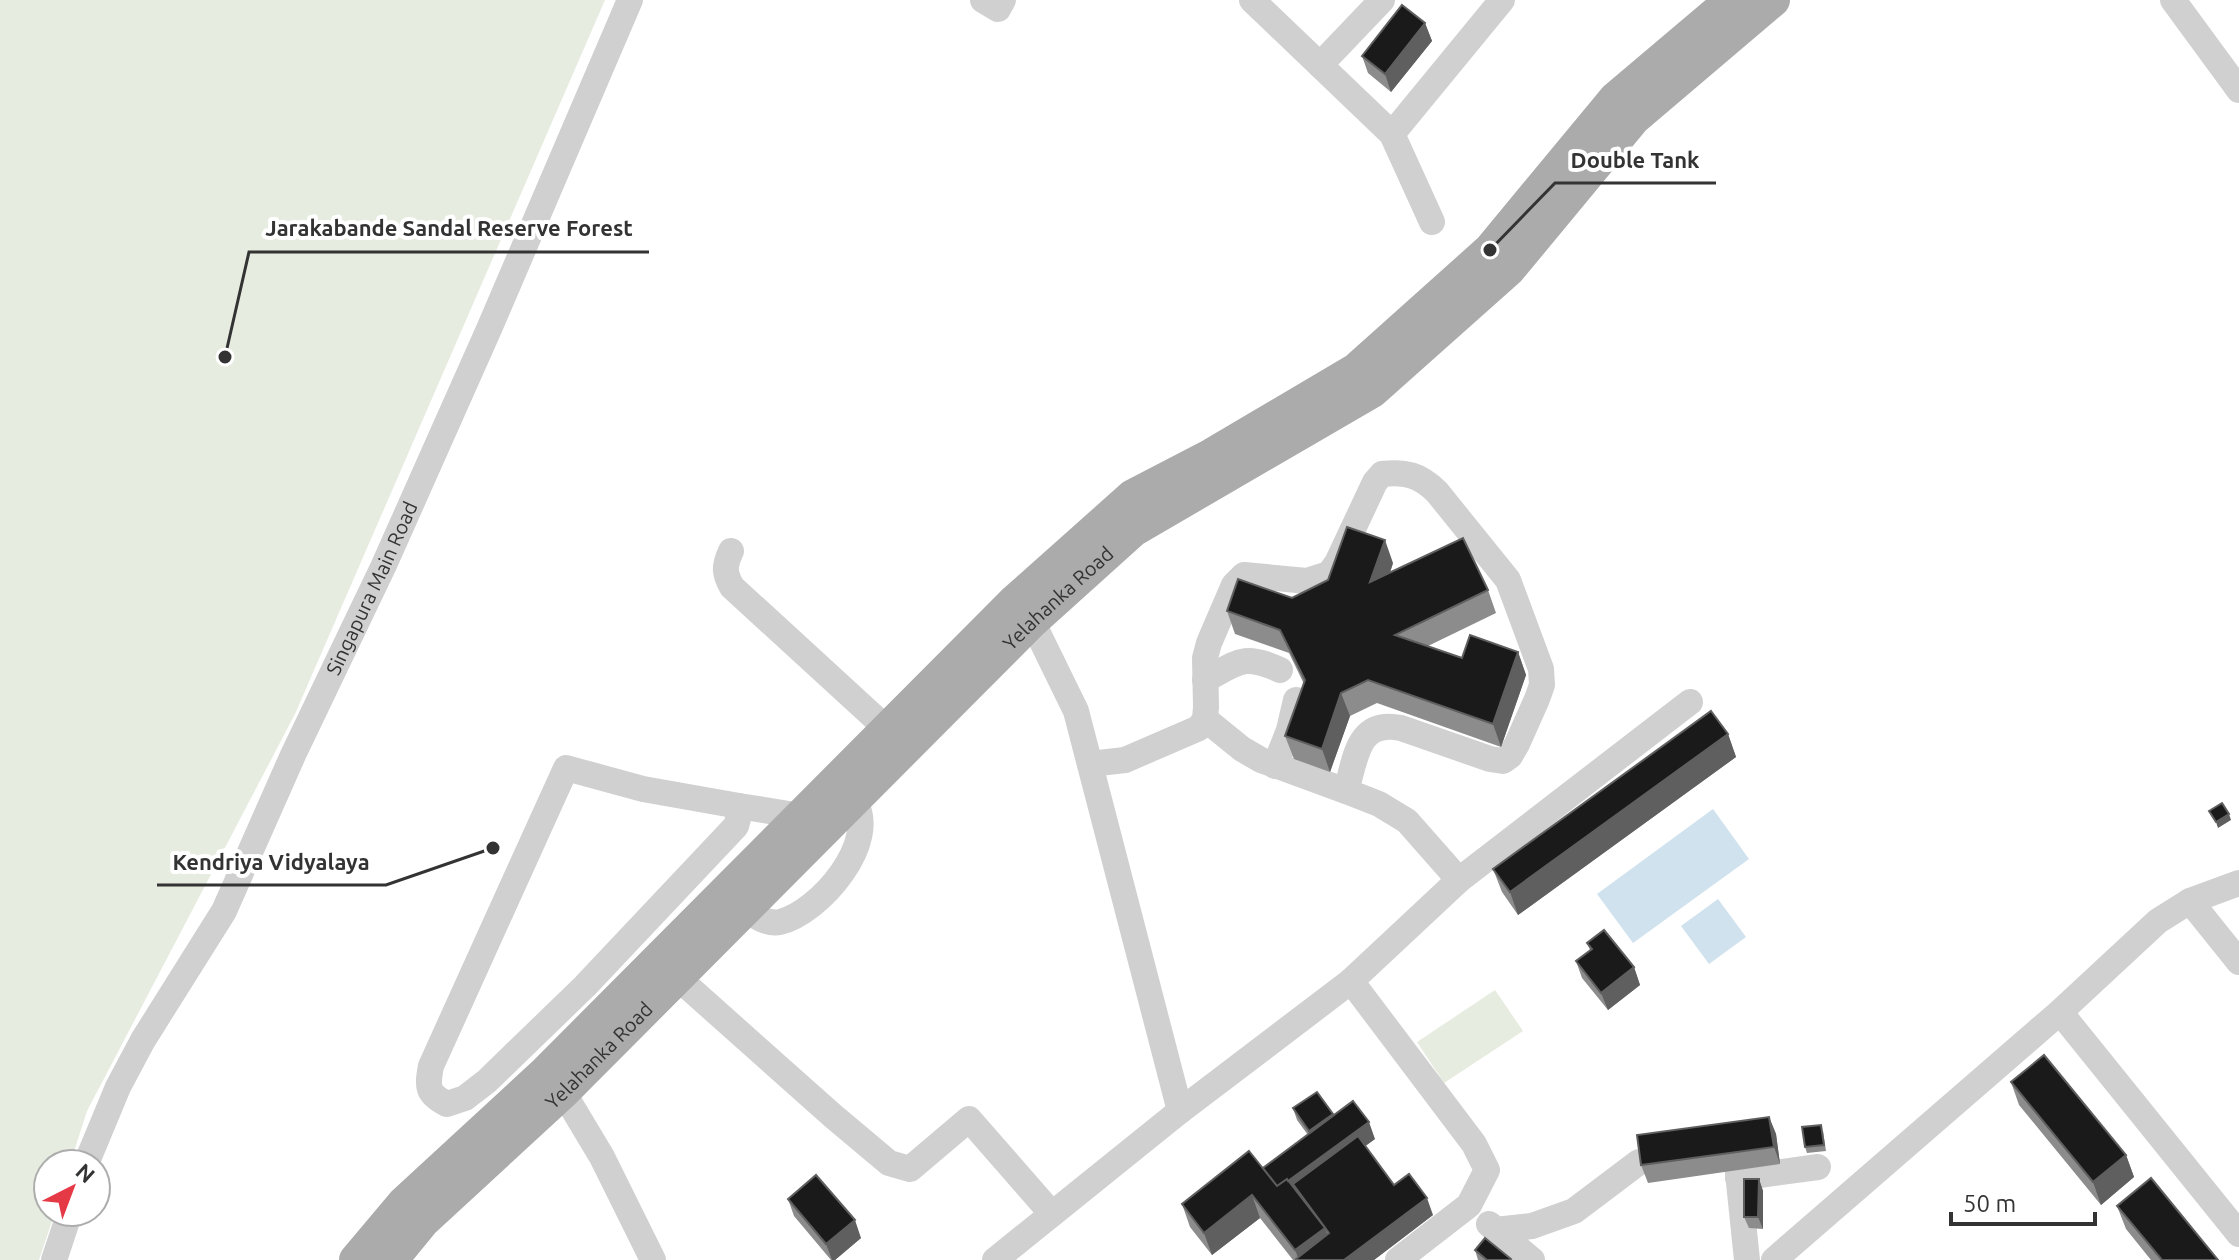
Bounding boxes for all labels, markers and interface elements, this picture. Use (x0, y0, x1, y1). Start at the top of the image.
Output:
callout: Double Tank (1555, 137, 1716, 183)
text: Double Tank (1571, 147, 1700, 172)
callout: Jarakabande Sandal Reserve Forest (249, 206, 649, 252)
text: Jarakabande Sandal Reserve Forest (265, 215, 633, 240)
street label: Singapura Main Road (321, 498, 422, 679)
street label: Yelahanka Road (998, 542, 1118, 654)
callout: Kendriya Vidyalaya (157, 839, 386, 885)
text: Kendriya Vidyalaya (172, 849, 370, 874)
street label: Yelahanka Road (540, 997, 657, 1113)
north arrow (32, 1148, 112, 1228)
text: N (71, 1158, 100, 1188)
scale bar (1951, 1176, 2095, 1226)
text: 50 m (1963, 1190, 2016, 1217)

